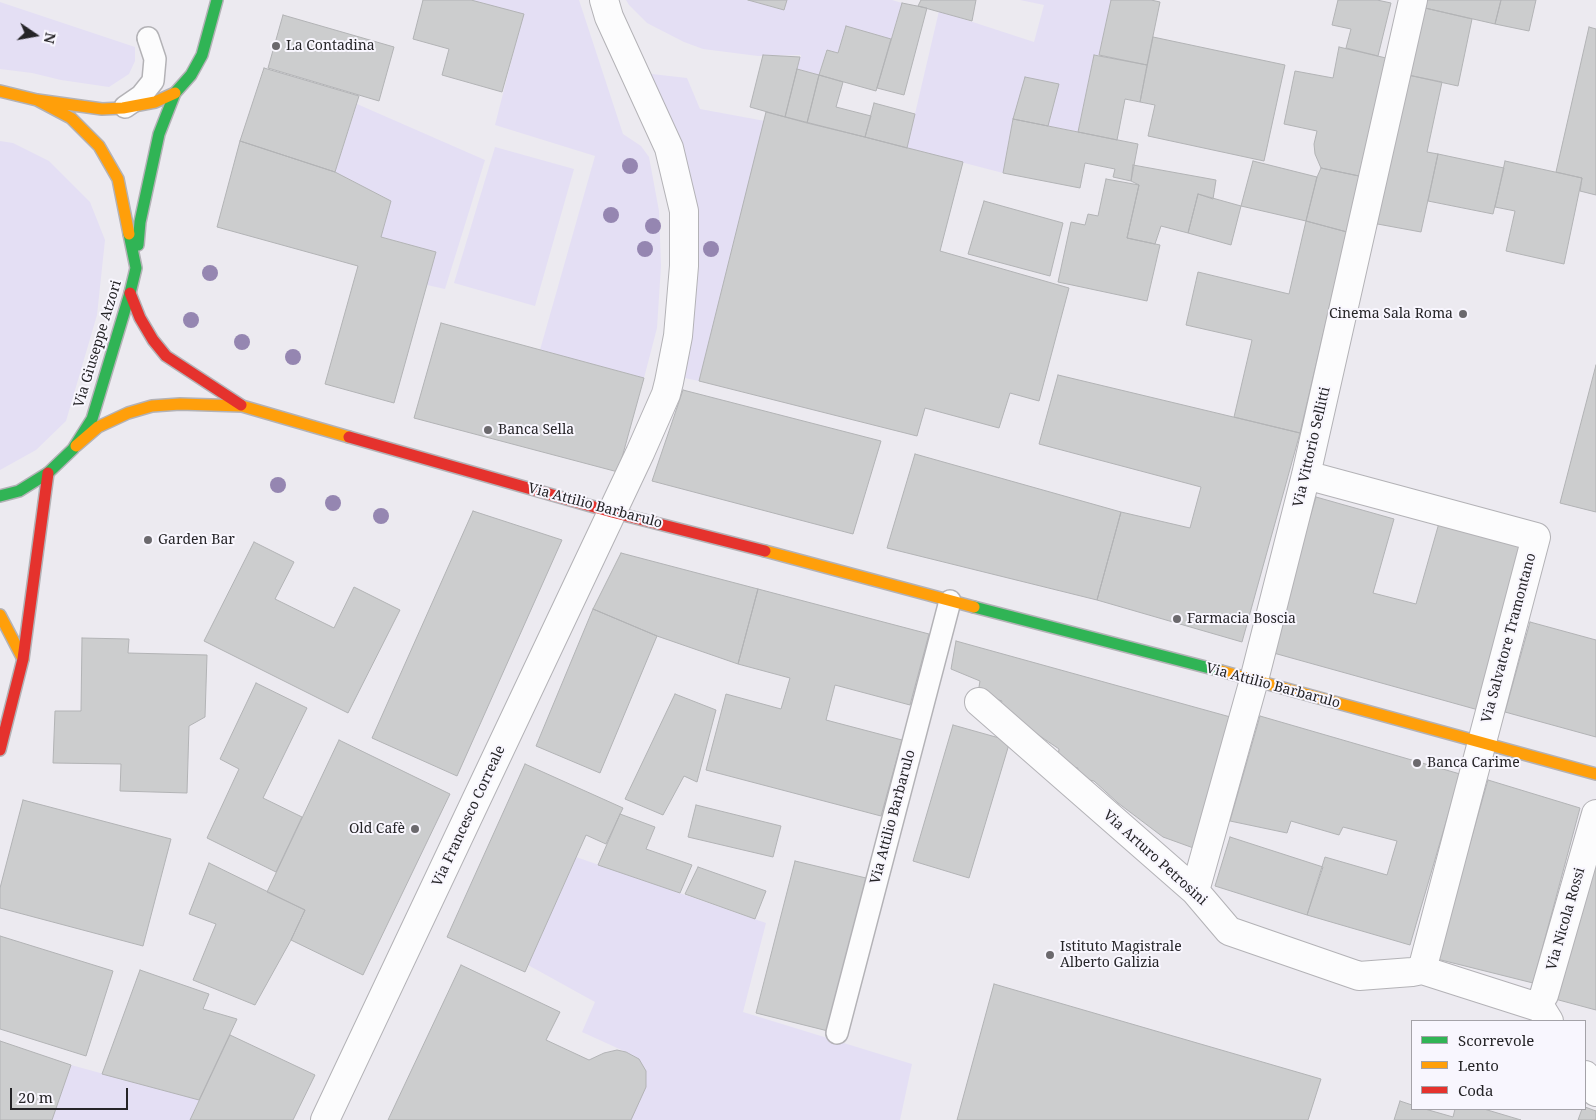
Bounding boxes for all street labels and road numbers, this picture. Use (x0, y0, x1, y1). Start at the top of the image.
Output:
street label: Via Giuseppe Atzori (71, 278, 125, 410)
street label: Via Vittorio Sellitti (1290, 385, 1334, 509)
street label: Via Attilio Barbarulo (526, 480, 664, 532)
street label: Via Salvatore Tramontano (1478, 551, 1540, 725)
street label: Via Attilio Barbarulo (1204, 660, 1342, 712)
street label: Via Francesco Correale (429, 743, 509, 889)
street label: Via Attilio Barbarulo (867, 748, 919, 886)
street label: Via Arturo Petrosini (1100, 807, 1210, 909)
street label: Via Nicola Rossi (1543, 866, 1589, 972)

